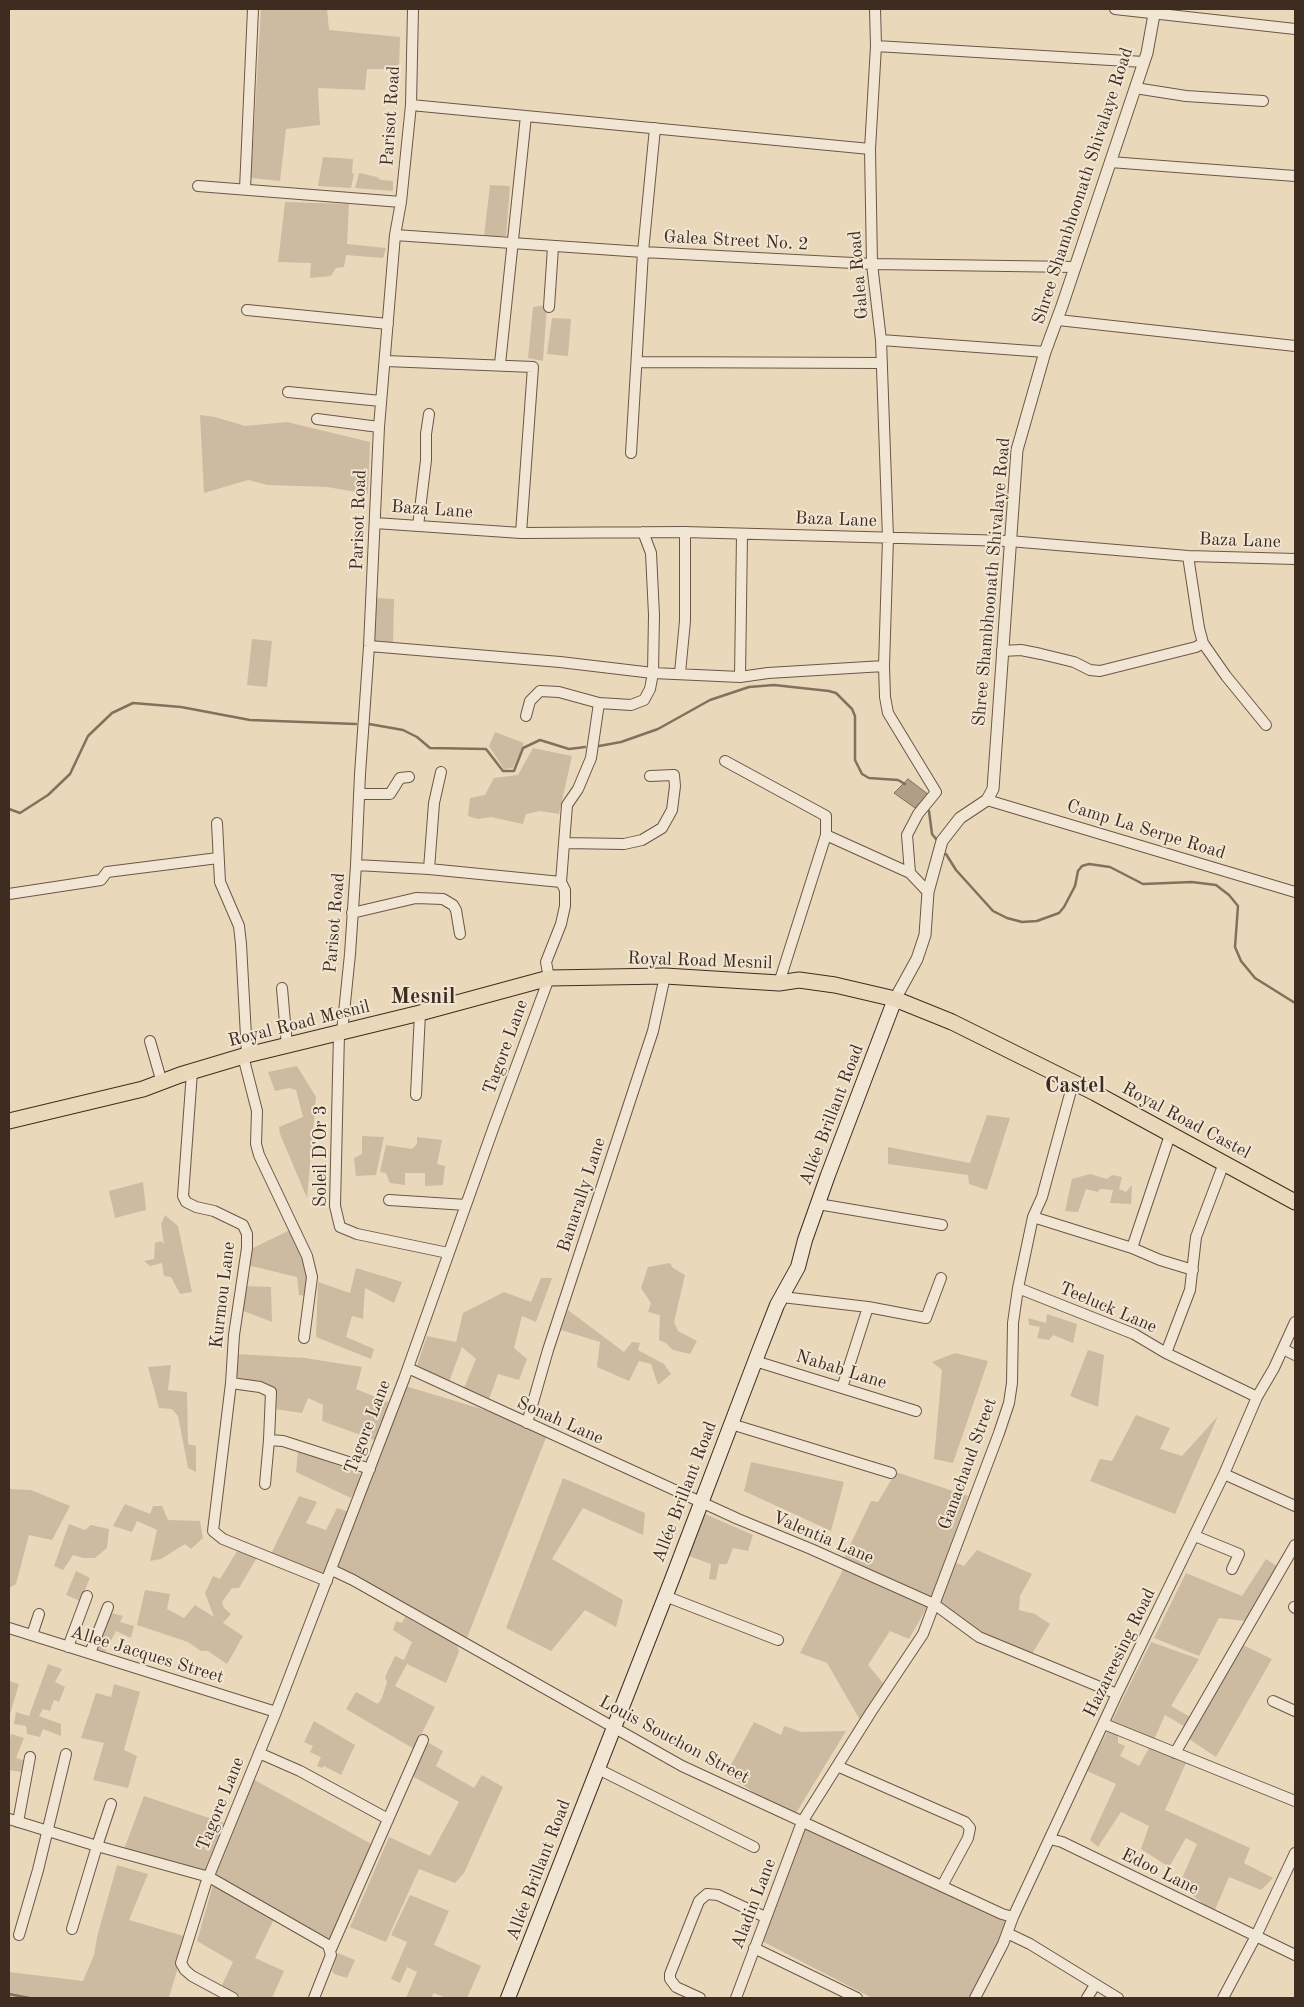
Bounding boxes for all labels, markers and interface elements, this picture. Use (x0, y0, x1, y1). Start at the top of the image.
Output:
street label: Shree Shambhoonath Shivalaye Road (1028, 45, 1138, 327)
street label: Parisot Road (377, 65, 405, 167)
street label: Galea Street No. 2 (663, 226, 809, 256)
street label: Galea Road (844, 230, 874, 320)
street label: Shree Shambhoonath Shivalaye Road (969, 437, 1015, 727)
street label: Parisot Road (346, 469, 372, 571)
street label: Baza Lane (390, 496, 474, 524)
street label: Baza Lane (795, 508, 877, 532)
street label: Baza Lane (1199, 529, 1281, 553)
street label: Camp La Serpe Road (1064, 796, 1228, 864)
street label: Parisot Road (320, 872, 350, 974)
street label: Royal Road Mesnil (627, 948, 773, 974)
district label: Mesnil (391, 984, 455, 1010)
street label: Royal Road Mesnil (226, 996, 372, 1052)
street label: Tagore Lane (479, 997, 533, 1097)
street label: Allée Brillant Road (795, 1041, 869, 1189)
district label: Castel (1045, 1073, 1105, 1099)
street label: Royal Road Castel (1118, 1078, 1254, 1164)
street label: Soleil D'Or 3 (310, 1105, 332, 1207)
street label: Banarally Lane (553, 1135, 611, 1255)
street label: Kurmou Lane (206, 1240, 240, 1350)
street label: Teeluck Lane (1056, 1278, 1160, 1338)
street label: Nabab Lane (793, 1346, 889, 1394)
street label: Tagore Lane (340, 1377, 396, 1477)
street label: Sonah Lane (513, 1392, 607, 1450)
street label: Ganachaud Street (934, 1395, 1002, 1533)
street label: Allée Brillant Road (648, 1418, 722, 1566)
street label: Valentia Lane (769, 1507, 877, 1569)
street label: Hazareesing Road (1079, 1585, 1161, 1721)
street label: Allee Jacques Street (68, 1621, 226, 1689)
street label: Louis Souchon Street (595, 1691, 753, 1789)
street label: Tagore Lane (192, 1754, 250, 1854)
street label: Allée Brillant Road (502, 1796, 576, 1944)
street label: Edoo Lane (1118, 1844, 1202, 1900)
street label: Aladin Lane (727, 1856, 781, 1952)

